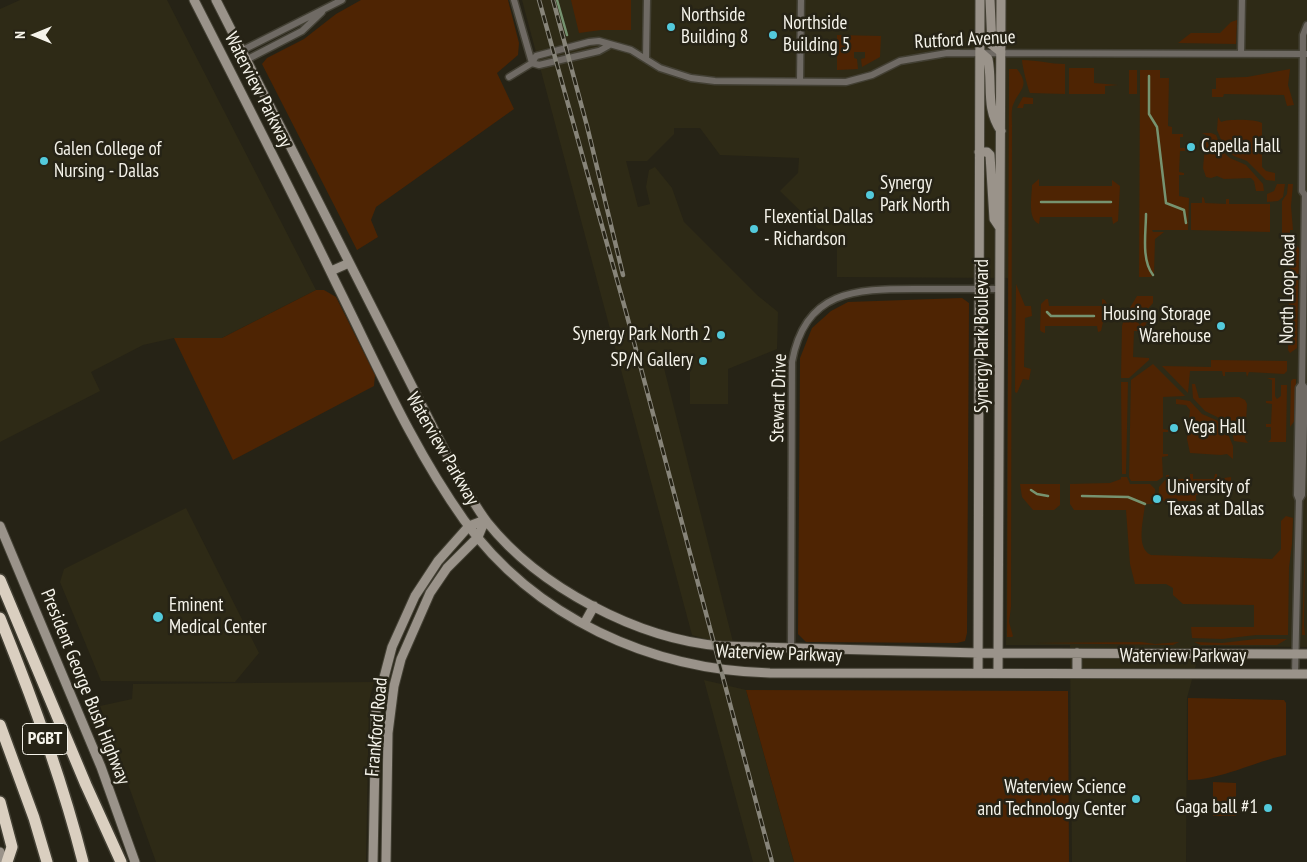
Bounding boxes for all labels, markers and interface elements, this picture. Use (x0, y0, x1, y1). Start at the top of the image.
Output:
place label: Northside Building 8 (681, 5, 748, 49)
north arrow (10, 10, 60, 60)
place label: Northside Building 5 (783, 13, 850, 57)
marker: Northside Building 8 (665, 21, 677, 33)
street label: Rutford Avenue (914, 26, 1016, 54)
street label: Waterview Parkway (219, 28, 297, 152)
marker: Northside Building 5 (767, 29, 779, 41)
text: N (11, 31, 29, 39)
place label: Capella Hall (1201, 136, 1280, 158)
place label: Galen College of Nursing - Dallas (54, 139, 162, 183)
marker: Capella Hall (1185, 141, 1197, 153)
marker: Galen College of Nursing - Dallas (38, 155, 50, 167)
place label: Synergy Park North (880, 173, 950, 217)
marker: Synergy Park North (864, 189, 876, 201)
place label: Flexential Dallas - Richardson (764, 207, 873, 251)
marker: Flexential Dallas - Richardson (748, 223, 760, 235)
street label: North Loop Road (1276, 234, 1300, 344)
street label: Synergy Park Boulevard (972, 259, 994, 413)
place label: Housing Storage Warehouse (1103, 304, 1211, 348)
marker: Housing Storage Warehouse (1215, 320, 1227, 332)
place label: Synergy Park North 2 (572, 324, 711, 346)
marker: Synergy Park North 2 (715, 329, 727, 341)
place label: SP/N Gallery (610, 350, 693, 372)
street label: Stewart Drive (766, 353, 792, 443)
marker: SP/N Gallery (697, 355, 709, 367)
street label: Waterview Parkway (401, 389, 483, 509)
place label: Vega Hall (1184, 417, 1246, 439)
marker: Vega Hall (1168, 422, 1180, 434)
place label: University of Texas at Dallas (1167, 477, 1264, 521)
marker: University of Texas at Dallas (1151, 493, 1163, 505)
street label: President George Bush Highway (35, 586, 135, 788)
place label: Eminent Medical Center (169, 595, 267, 639)
marker: Eminent Medical Center (151, 610, 165, 624)
street label: Waterview Parkway (715, 640, 843, 668)
street label: Waterview Parkway (1120, 646, 1246, 668)
street label: Frankford Road (361, 677, 393, 777)
road number: PGBT (22, 724, 68, 754)
place label: Waterview Science and Technology Center (977, 777, 1126, 821)
marker: Waterview Science and Technology Center (1130, 793, 1142, 805)
place label: Gaga ball #1 (1175, 797, 1258, 819)
marker: Gaga ball #1 (1262, 802, 1274, 814)

